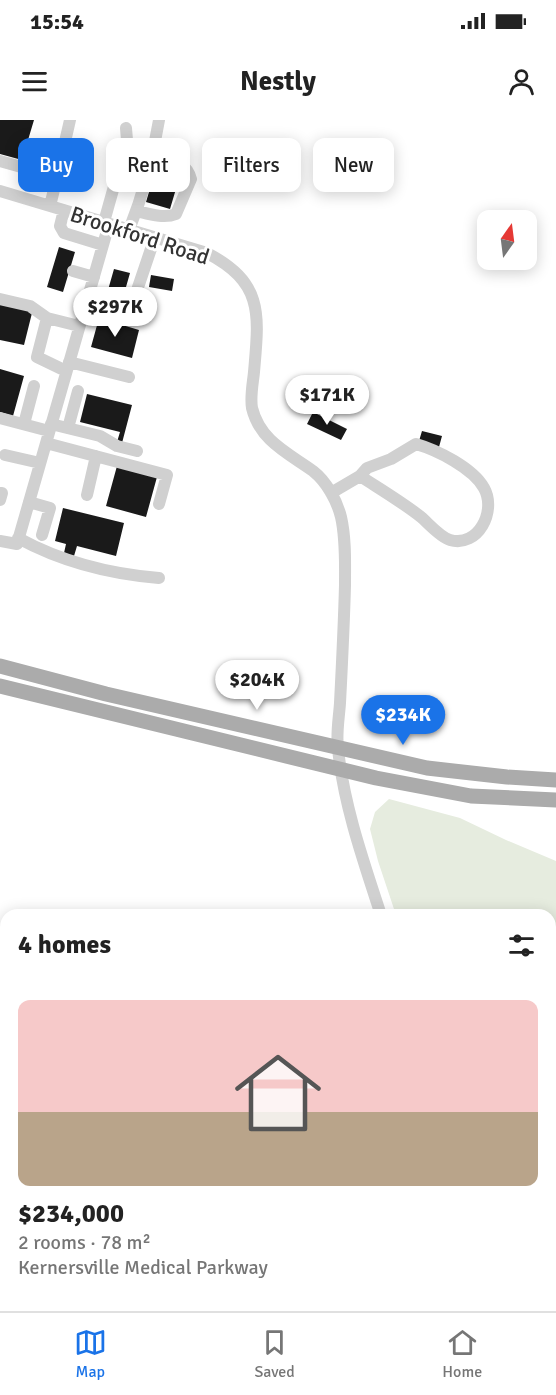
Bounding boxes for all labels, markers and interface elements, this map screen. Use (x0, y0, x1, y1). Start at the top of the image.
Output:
text: 15:54 (30, 8, 84, 35)
icon: menu (18, 65, 51, 98)
text: Nestly (240, 65, 316, 98)
icon: person (505, 65, 538, 98)
chip: Buy (18, 138, 94, 192)
chip: Rent (106, 138, 190, 192)
chip: Filters (202, 138, 301, 192)
chip: New (313, 138, 394, 192)
street label: Brookford Road (67, 200, 213, 271)
north arrow (477, 210, 537, 270)
map controls (477, 210, 537, 270)
pin: $297K (73, 287, 157, 338)
text: $297K (87, 294, 143, 319)
pin: $171K (285, 375, 369, 426)
text: $171K (299, 382, 355, 407)
pin: $204K (215, 660, 299, 711)
text: $204K (229, 667, 285, 692)
pin: $234K (361, 695, 445, 746)
text: $234K (375, 702, 431, 727)
text: 4 homes (18, 929, 111, 961)
icon: filters (505, 929, 538, 962)
icon: home (224, 1039, 332, 1147)
text: $234,000 (18, 1198, 124, 1230)
text: 2 rooms · 78 m² (18, 1230, 151, 1255)
text: Kernersville Medical Parkway (18, 1255, 268, 1280)
tab: Map (74, 1326, 107, 1382)
tab: Saved (254, 1326, 295, 1382)
tab: Home (442, 1326, 482, 1382)

